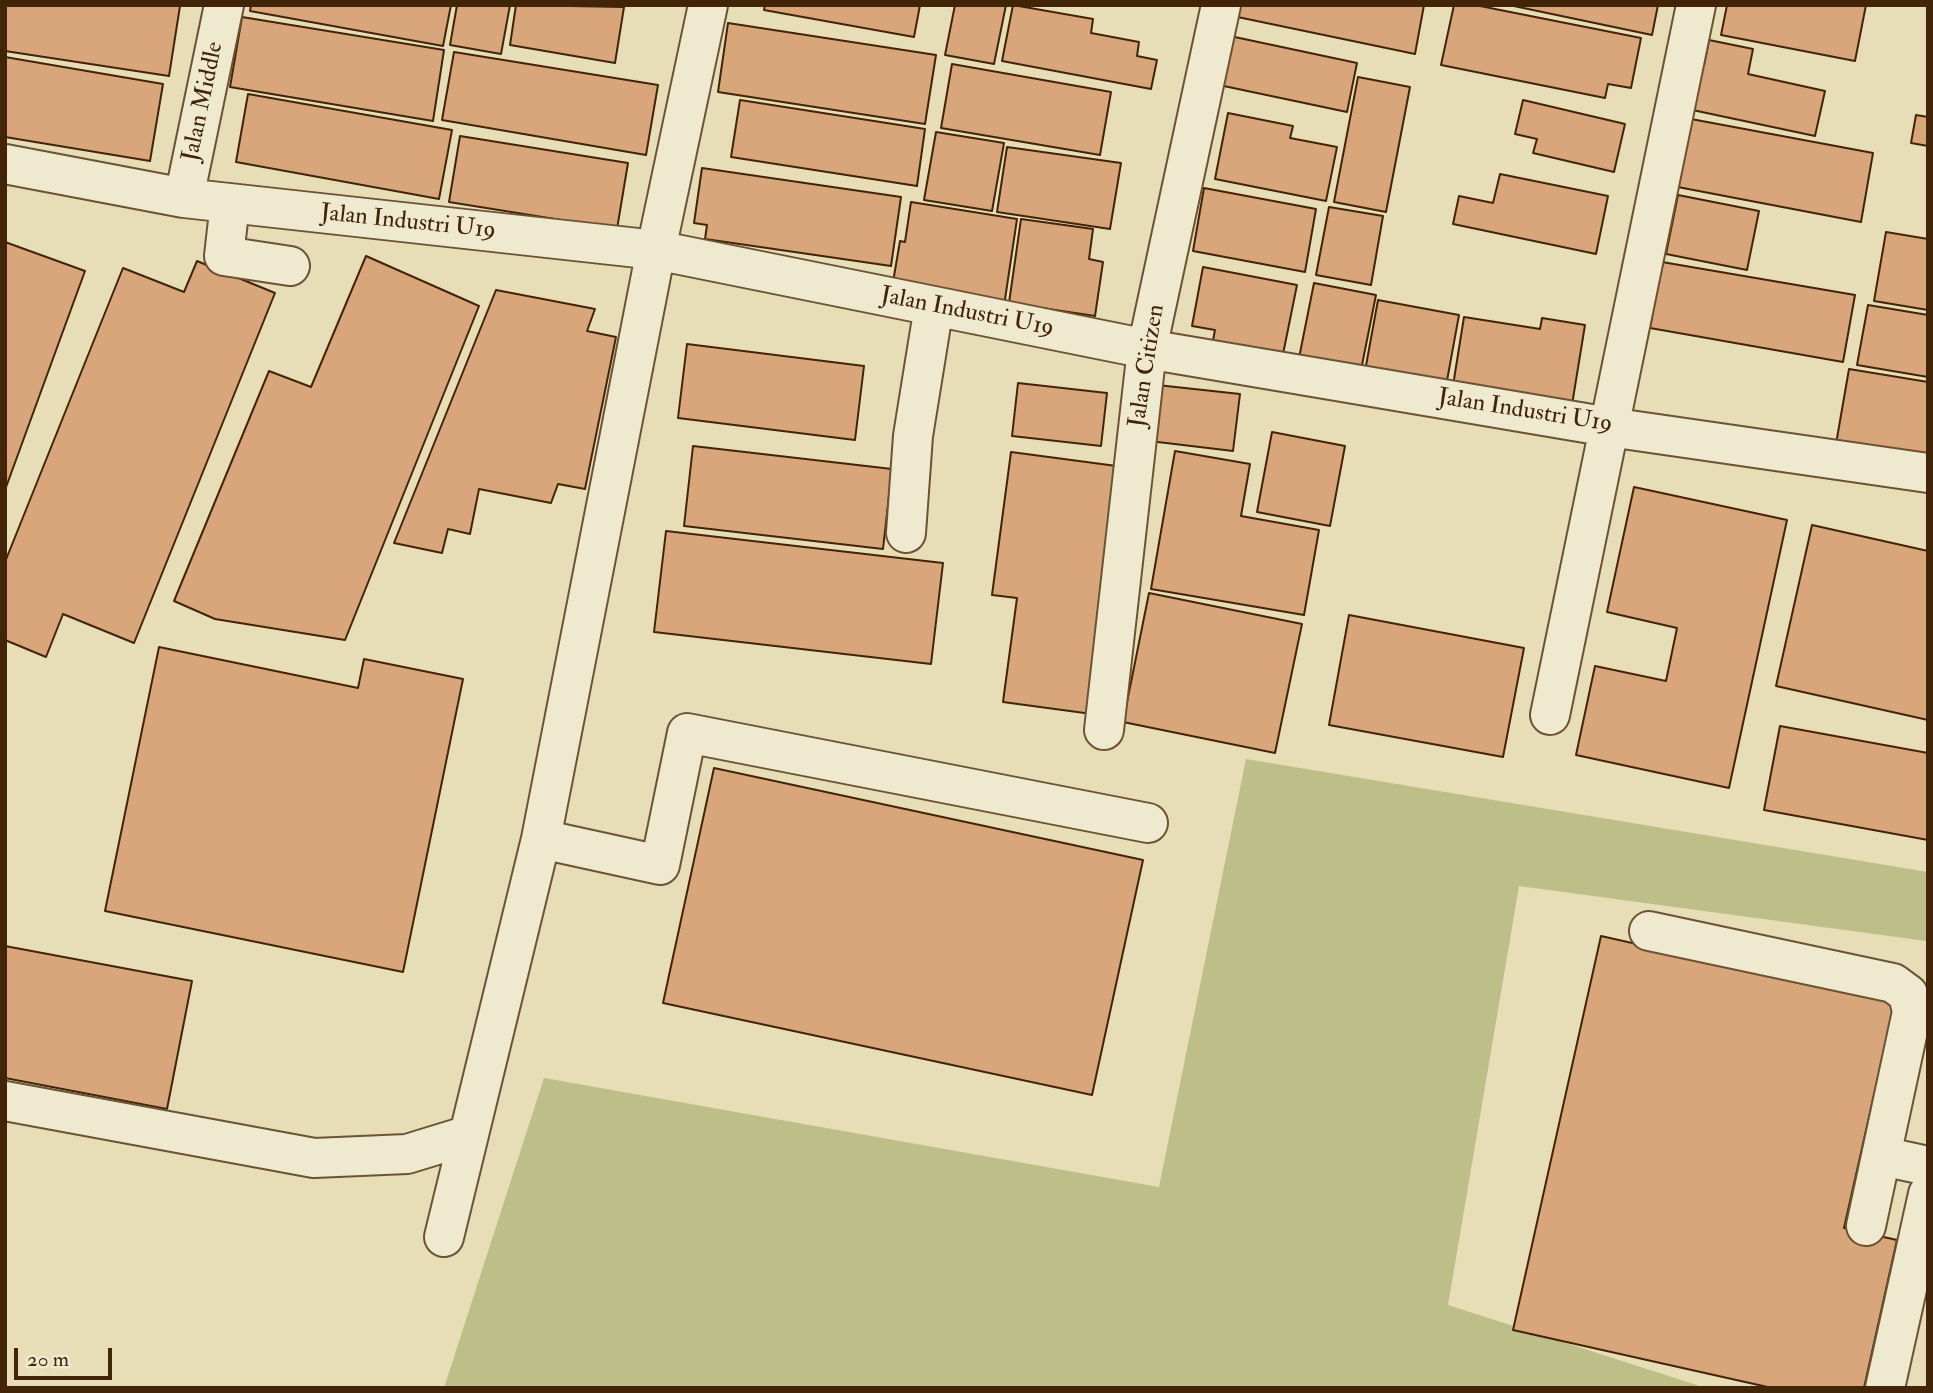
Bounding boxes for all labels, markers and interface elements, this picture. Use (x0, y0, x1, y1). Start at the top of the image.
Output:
street label: Jalan Middle (177, 39, 231, 165)
street label: Jalan Industri U19 (319, 199, 497, 247)
street label: Jalan Industri U19 (878, 282, 1056, 344)
street label: Jalan Citizen (1124, 302, 1172, 430)
street label: Jalan Industri U19 (1436, 384, 1614, 440)
scale bar (18, 1334, 116, 1378)
text: 20 m (27, 1346, 69, 1373)

